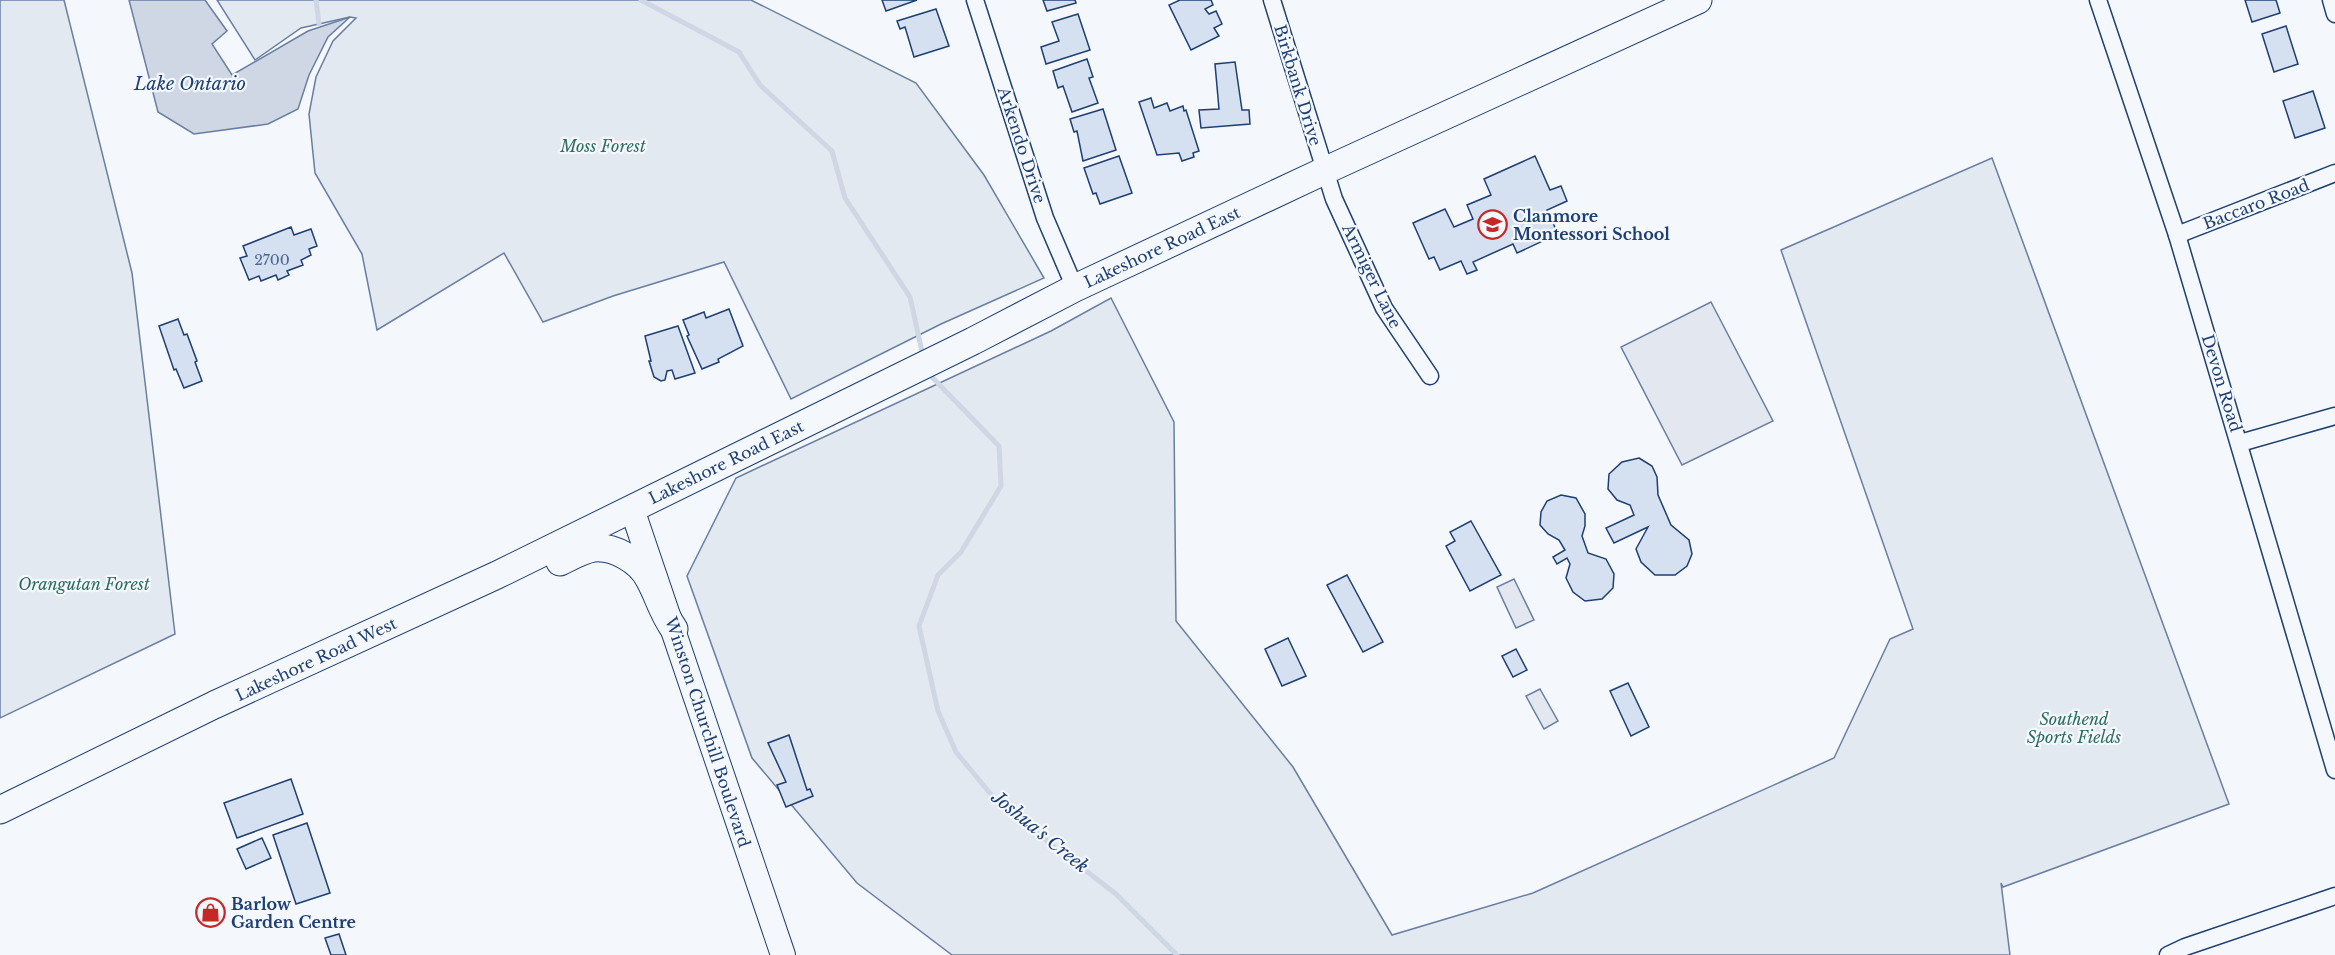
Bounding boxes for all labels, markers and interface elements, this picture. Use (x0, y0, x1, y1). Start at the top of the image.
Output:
street label: Birkbank Drive (1270, 22, 1326, 148)
water label: Lake Ontario (133, 73, 246, 95)
street label: Arkendo Drive (993, 83, 1050, 206)
park label: Moss Forest (559, 136, 646, 156)
street label: Baccaro Road (2200, 174, 2312, 233)
street label: Lakeshore Road East (1081, 202, 1243, 292)
place label: Clanmore Montessori School (1513, 206, 1670, 244)
school or university icon: Clanmore Montessori School (1476, 209, 1508, 241)
street label: Armiger Lane (1338, 220, 1406, 332)
house number: 2700 (254, 251, 290, 269)
street label: Devon Road (2198, 332, 2246, 434)
street label: Lakeshore Road East (645, 416, 807, 508)
park label: Orangutan Forest (18, 574, 150, 594)
street label: Lakeshore Road West (232, 613, 400, 705)
street label: Winston Churchill Boulevard (661, 613, 755, 850)
park label: Southend Sports Fields (2027, 709, 2121, 747)
water label: Joshua's Creek (986, 786, 1093, 878)
place label: Barlow Garden Centre (231, 894, 356, 932)
shop icon: Barlow Garden Centre (194, 897, 226, 929)

